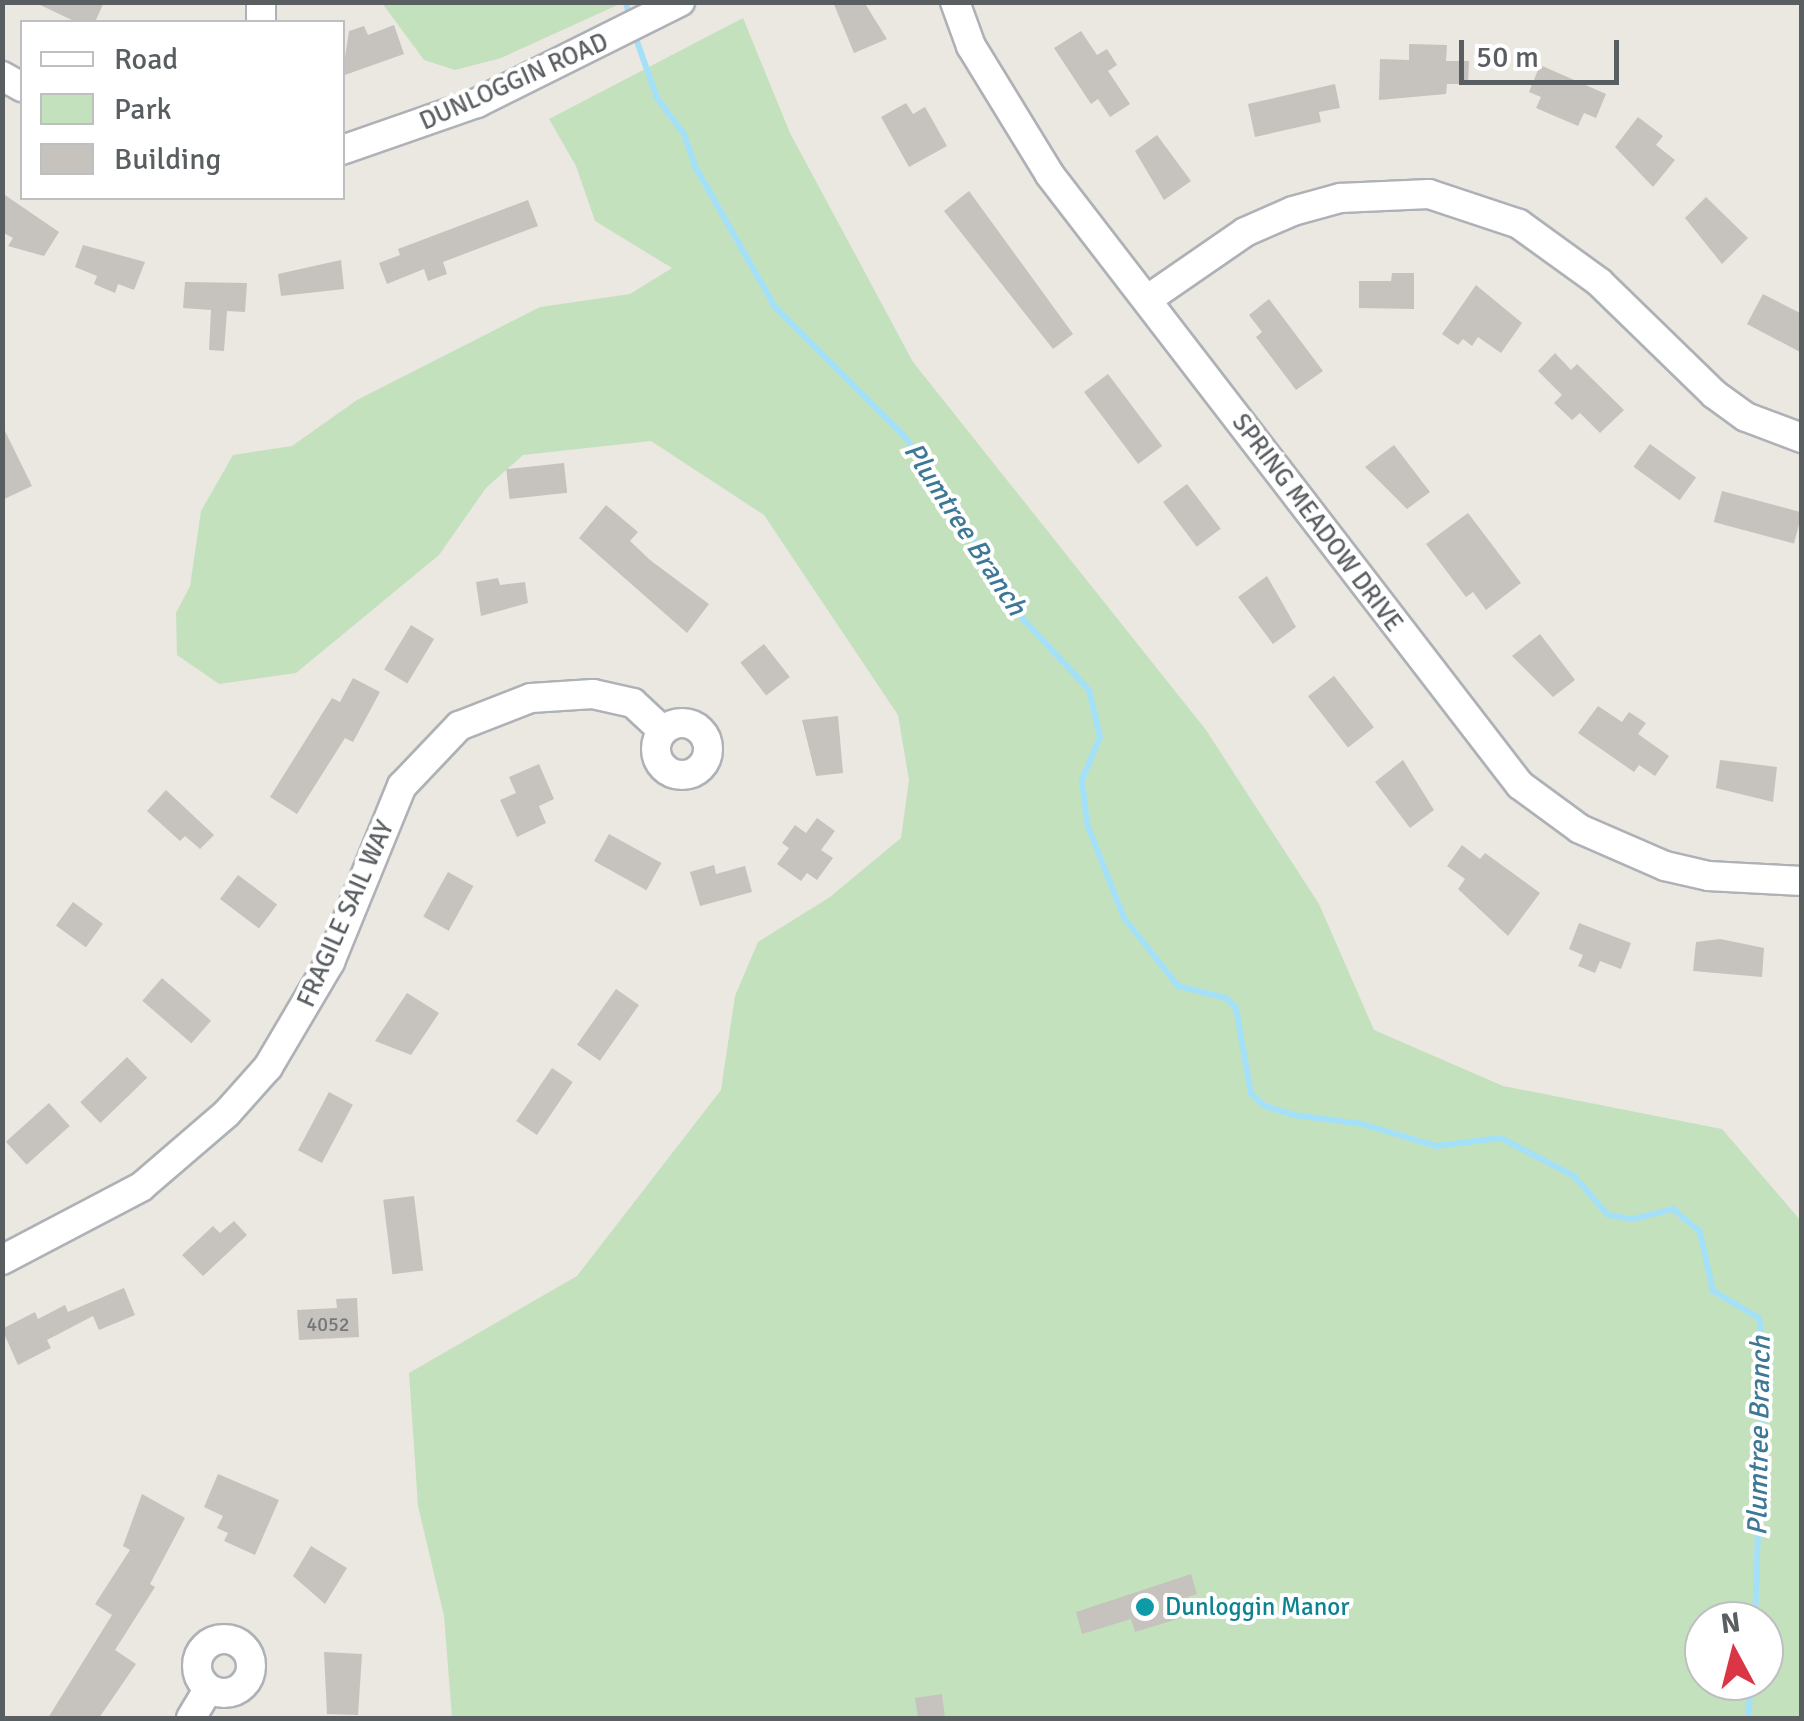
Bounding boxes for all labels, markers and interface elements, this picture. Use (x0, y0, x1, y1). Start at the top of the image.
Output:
legend (20, 20, 345, 200)
scale bar (1464, 20, 1624, 82)
street label: DUNLOGGIN ROAD (415, 27, 613, 137)
text: 50 m (1476, 39, 1539, 76)
text: Road (114, 41, 178, 78)
text: Park (114, 91, 172, 128)
text: Building (114, 141, 221, 178)
street label: SPRING MEADOW DRIVE (1225, 408, 1409, 638)
water label: Plumtree Branch (897, 436, 1033, 622)
street label: FRAGILE SAIL WAY (291, 816, 401, 1012)
house number: 4052 (306, 1312, 350, 1336)
water label: Plumtree Branch (1740, 1336, 1778, 1536)
place label: Dunloggin Manor (1165, 1592, 1350, 1622)
marker: Dunloggin Manor (1134, 1596, 1156, 1618)
north arrow (1684, 1601, 1784, 1701)
text: N (1719, 1605, 1742, 1641)

